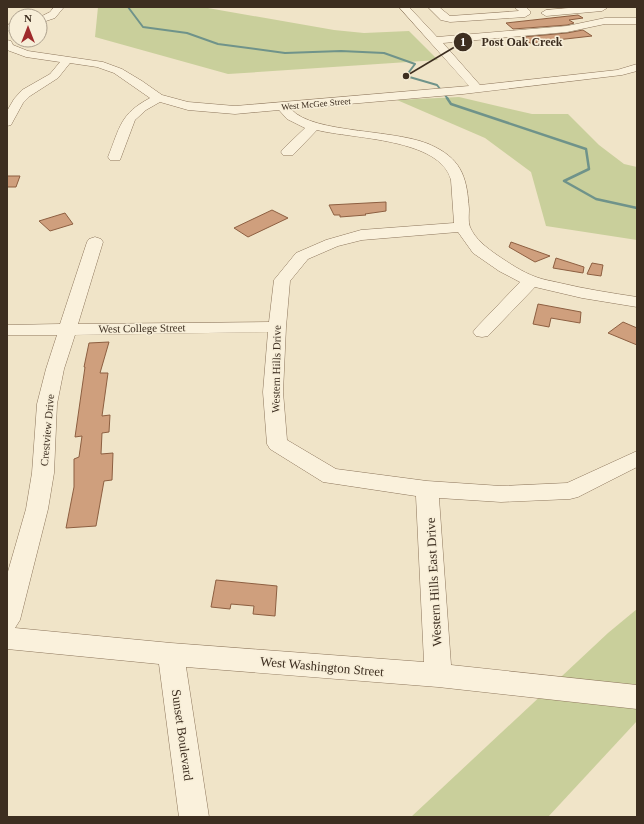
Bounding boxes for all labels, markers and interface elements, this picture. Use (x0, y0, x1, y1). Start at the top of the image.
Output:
north arrow (8, 8, 48, 48)
text: N (24, 12, 32, 24)
callout: Post Oak Creek (453, 30, 570, 54)
text: 1 (460, 35, 466, 49)
text: Post Oak Creek (481, 35, 563, 49)
street label: West McGee Street (281, 96, 352, 112)
street label: West College Street (98, 321, 186, 335)
street label: Western Hills Drive (269, 325, 283, 413)
street label: Crestview Drive (38, 393, 56, 467)
street label: Western Hills East Drive (423, 517, 444, 647)
street label: West Washington Street (260, 654, 385, 679)
street label: Sunset Boulevard (169, 688, 196, 782)

